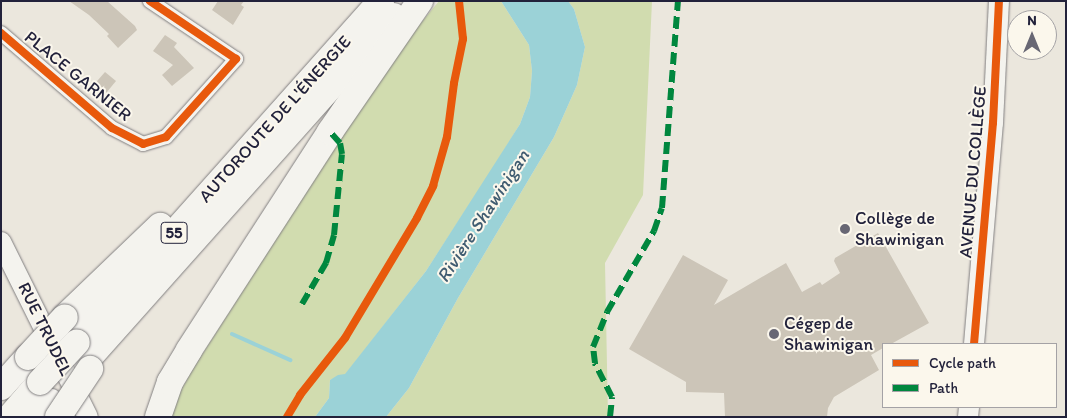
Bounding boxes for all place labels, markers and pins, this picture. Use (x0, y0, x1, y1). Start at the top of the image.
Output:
place label: Collège de Shawinigan (855, 208, 944, 250)
marker: Collège de Shawinigan (839, 223, 851, 235)
place label: Cégep de Shawinigan (784, 313, 873, 356)
marker: Cégep de Shawinigan (768, 328, 780, 340)

